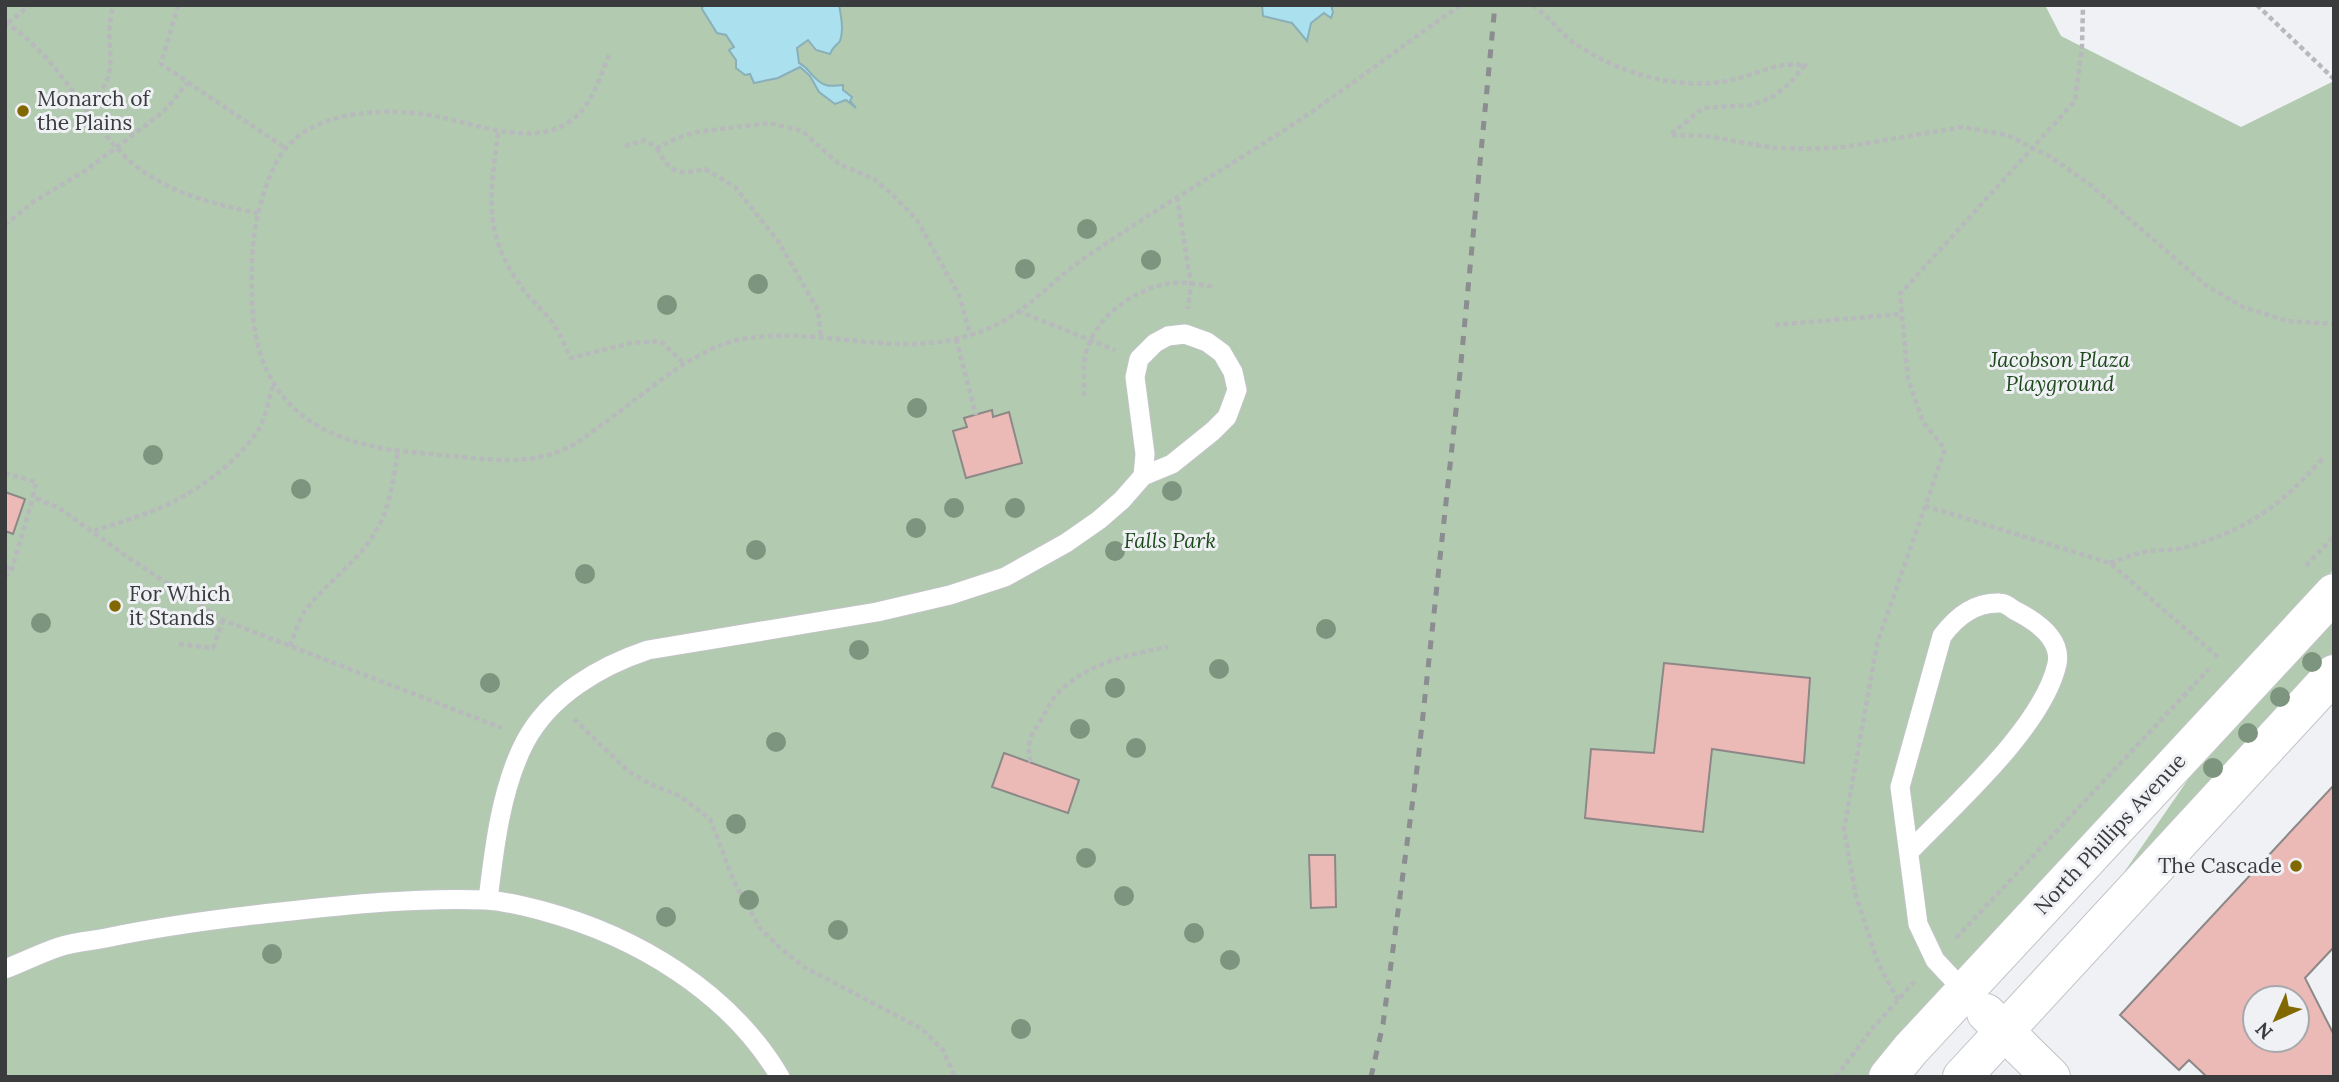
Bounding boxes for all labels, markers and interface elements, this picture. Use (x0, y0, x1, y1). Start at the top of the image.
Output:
place label: Monarch of the Plains (37, 85, 151, 136)
marker: Monarch of the Plains (15, 103, 31, 119)
park label: Jacobson Plaza Playground (1989, 346, 2131, 397)
park label: Falls Park (1124, 527, 1216, 554)
place label: For Which it Stands (129, 580, 231, 631)
marker: For Which it Stands (107, 598, 123, 614)
street label: North Phillips Avenue (2028, 747, 2191, 920)
place label: The Cascade (2158, 852, 2282, 879)
marker: The Cascade (2288, 858, 2304, 874)
north arrow (2241, 984, 2311, 1054)
text: N (2250, 1017, 2278, 1045)

